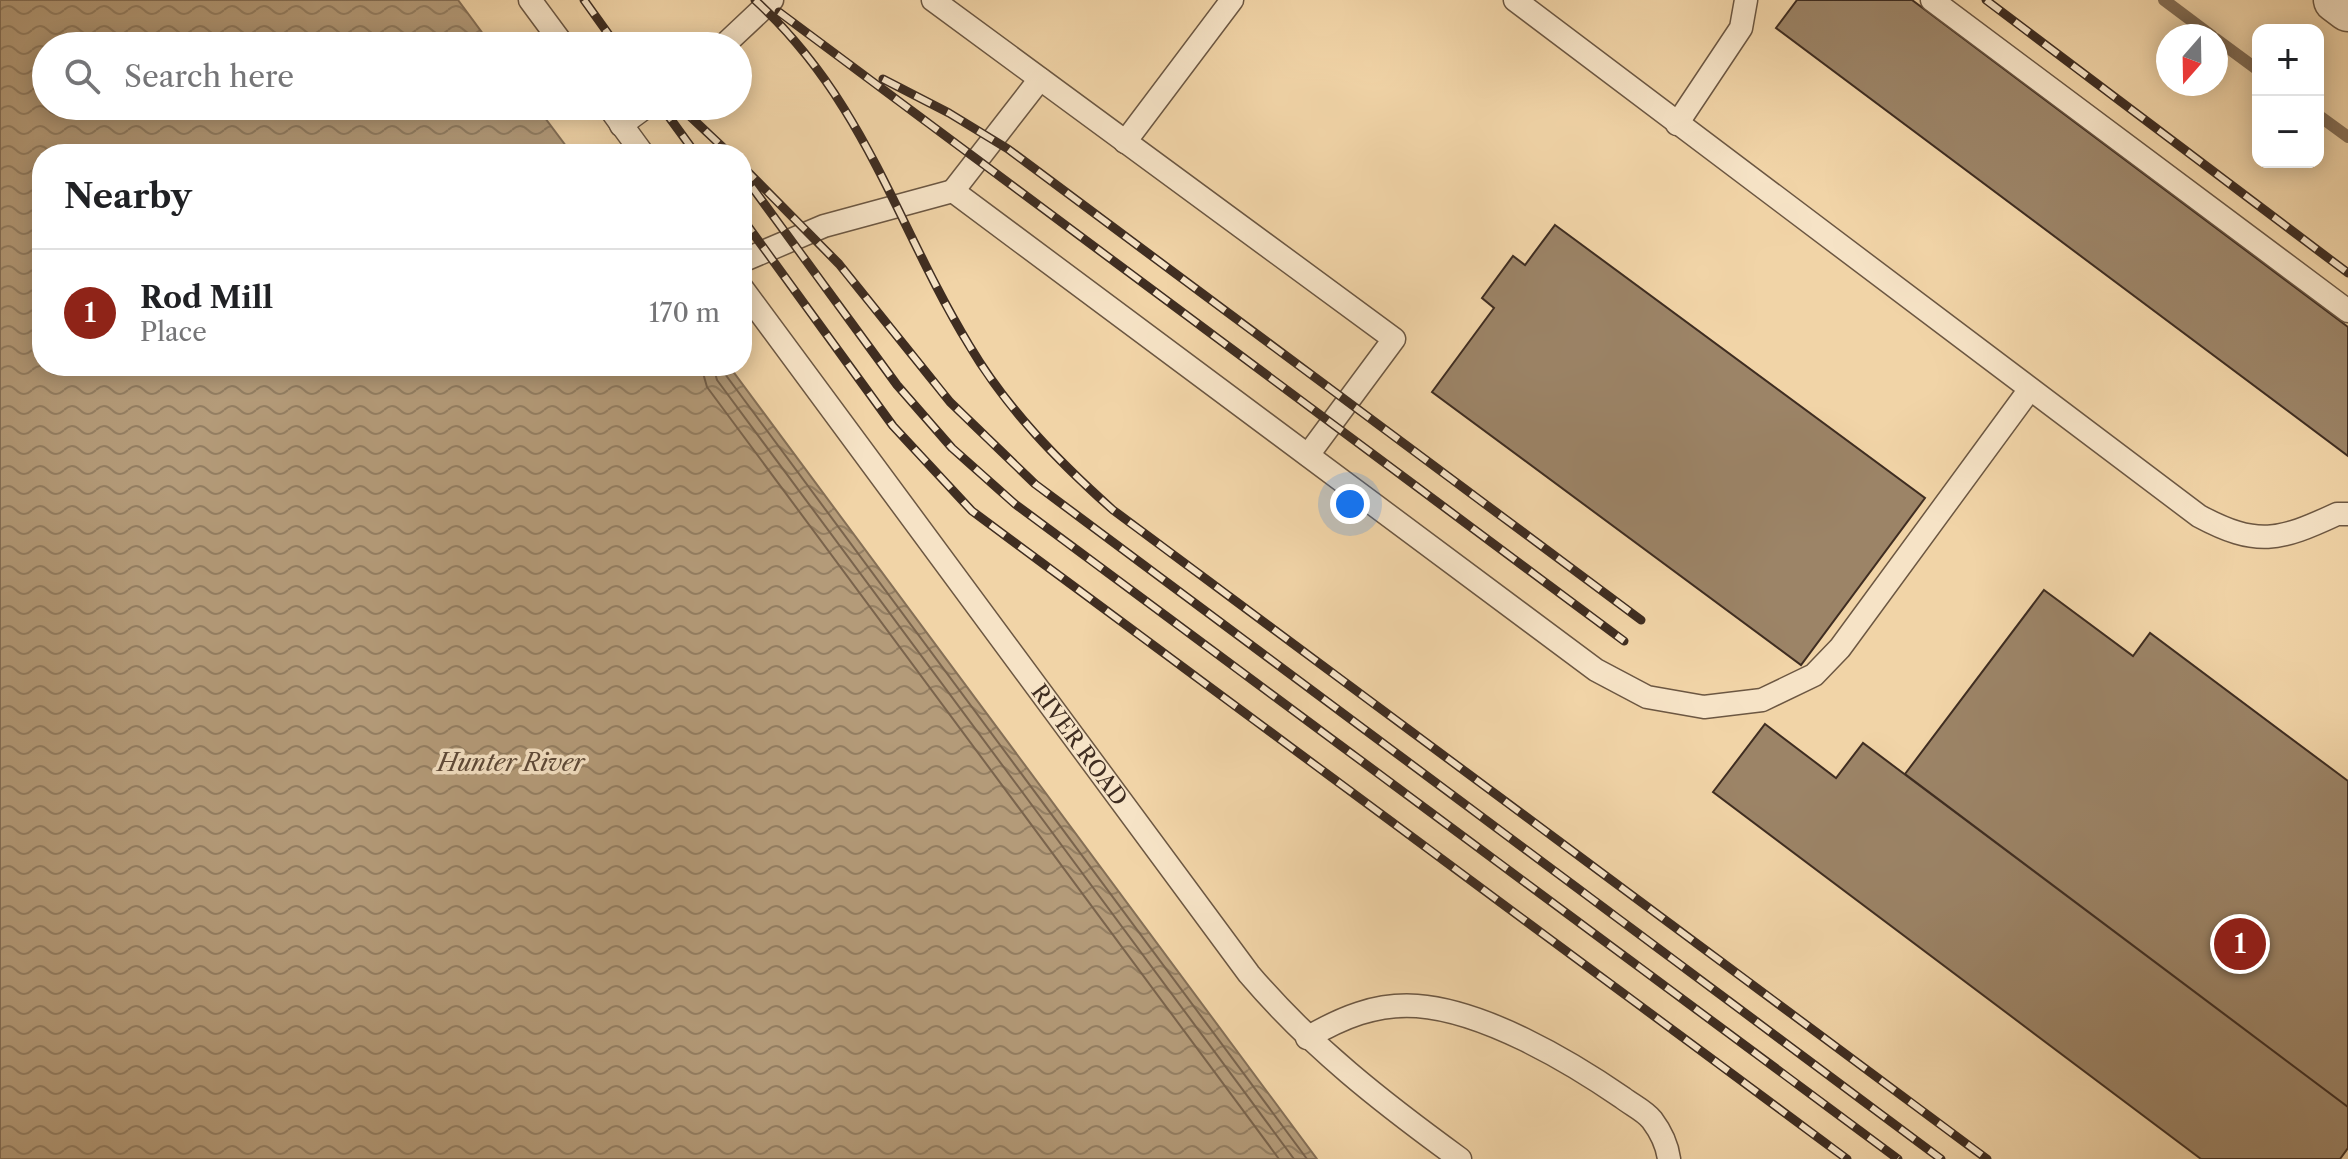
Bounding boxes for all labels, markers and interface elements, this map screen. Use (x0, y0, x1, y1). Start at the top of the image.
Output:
north arrow (2156, 24, 2228, 96)
map controls (2252, 24, 2324, 168)
button: + (2252, 24, 2324, 96)
search box (32, 32, 752, 120)
icon: search (60, 54, 104, 98)
text: Search here (124, 58, 294, 95)
button: − (2252, 96, 2324, 168)
text: Nearby (64, 175, 192, 217)
text: Rod Mill (140, 279, 273, 316)
text: 1 (84, 297, 96, 329)
text: 170 m (649, 297, 720, 329)
text: Place (140, 316, 207, 348)
your location (1330, 484, 1370, 524)
street label: RIVER ROAD (1026, 679, 1133, 811)
water label: Hunter River (435, 748, 587, 777)
pin: 1 (2214, 914, 2266, 974)

